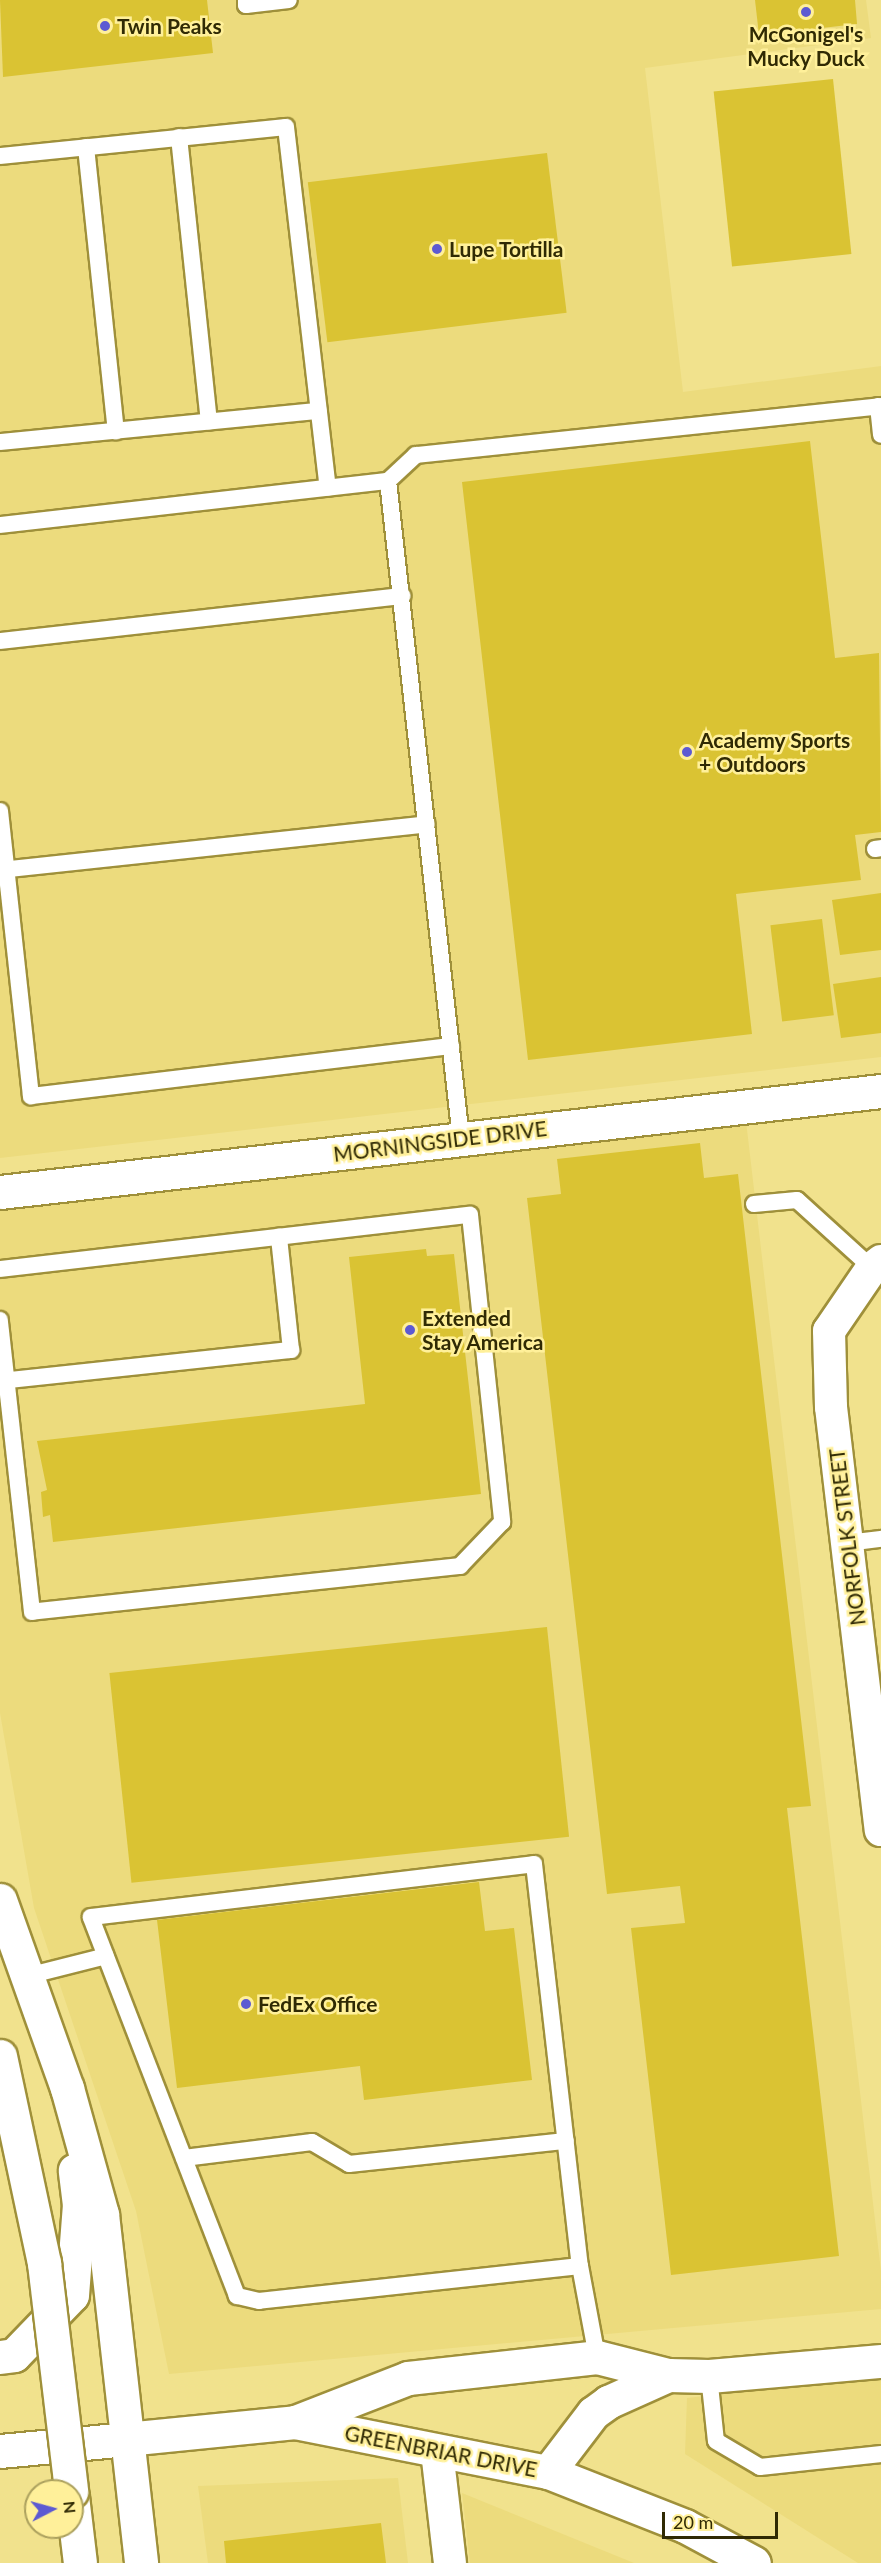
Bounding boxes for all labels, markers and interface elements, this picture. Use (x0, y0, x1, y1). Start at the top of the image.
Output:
marker: McGonigel's Mucky Duck (799, 5, 813, 19)
place label: Twin Peaks (117, 13, 222, 39)
marker: Twin Peaks (98, 19, 112, 33)
place label: McGonigel's Mucky Duck (747, 21, 865, 71)
place label: Lupe Tortilla (449, 236, 564, 262)
marker: Lupe Tortilla (430, 242, 444, 256)
place label: Academy Sports + Outdoors (699, 727, 851, 777)
marker: Academy Sports + Outdoors (680, 745, 694, 759)
street label: MORNINGSIDE DRIVE (332, 1115, 548, 1167)
place label: Extended Stay America (422, 1305, 545, 1355)
marker: Extended Stay America (403, 1323, 417, 1337)
street label: NORFOLK STREET (824, 1447, 870, 1627)
place label: FedEx Office (258, 1991, 377, 2017)
marker: FedEx Office (239, 1997, 253, 2011)
street label: GREENBRIAR DRIVE (343, 2420, 539, 2482)
north arrow (24, 2479, 84, 2539)
text: N (60, 2500, 81, 2514)
scale bar (665, 2500, 780, 2538)
text: 20 m (673, 2511, 713, 2533)

